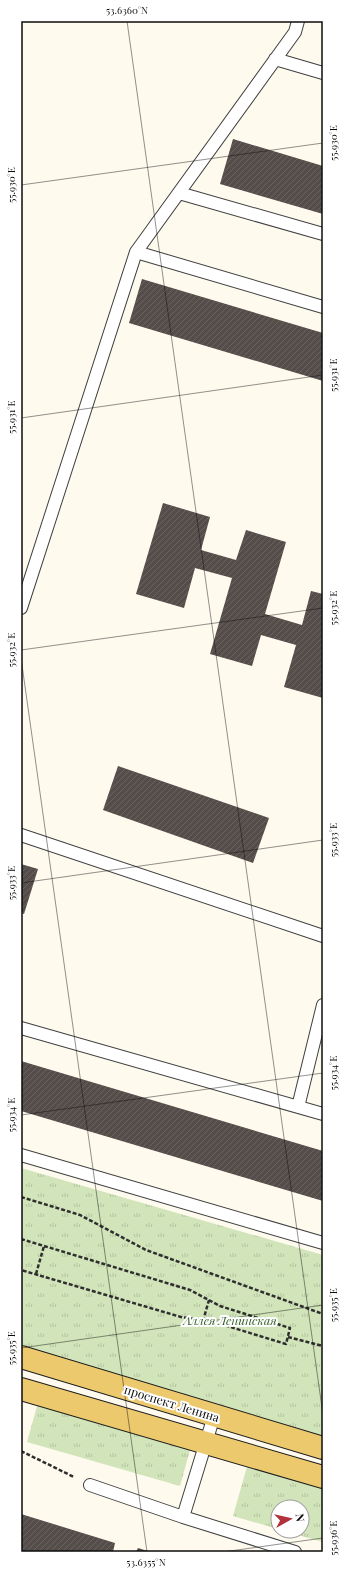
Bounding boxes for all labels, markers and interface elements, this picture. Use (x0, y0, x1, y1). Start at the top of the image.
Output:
text: 53.6360°N (106, 3, 148, 17)
text: 55.930°E (326, 125, 340, 161)
text: 55.930°E (4, 167, 18, 203)
text: 55.931°E (326, 358, 340, 392)
text: 55.931°E (4, 400, 18, 434)
text: 55.932°E (326, 591, 340, 625)
text: 55.932°E (4, 633, 18, 667)
text: 55.933°E (326, 823, 340, 857)
text: 55.933°E (4, 866, 18, 900)
text: 55.934°E (326, 1056, 340, 1090)
text: 55.934°E (4, 1098, 18, 1132)
text: 55.935°E (326, 1288, 340, 1322)
park label: Аллея Ленинская (181, 1312, 277, 1328)
text: 55.935°E (4, 1331, 18, 1365)
street label: проспект Ленина (122, 1381, 222, 1425)
north arrow (270, 1499, 310, 1539)
text: N (292, 1513, 308, 1523)
text: 55.936°E (326, 1521, 340, 1555)
text: 53.6355°N (126, 1555, 166, 1569)

